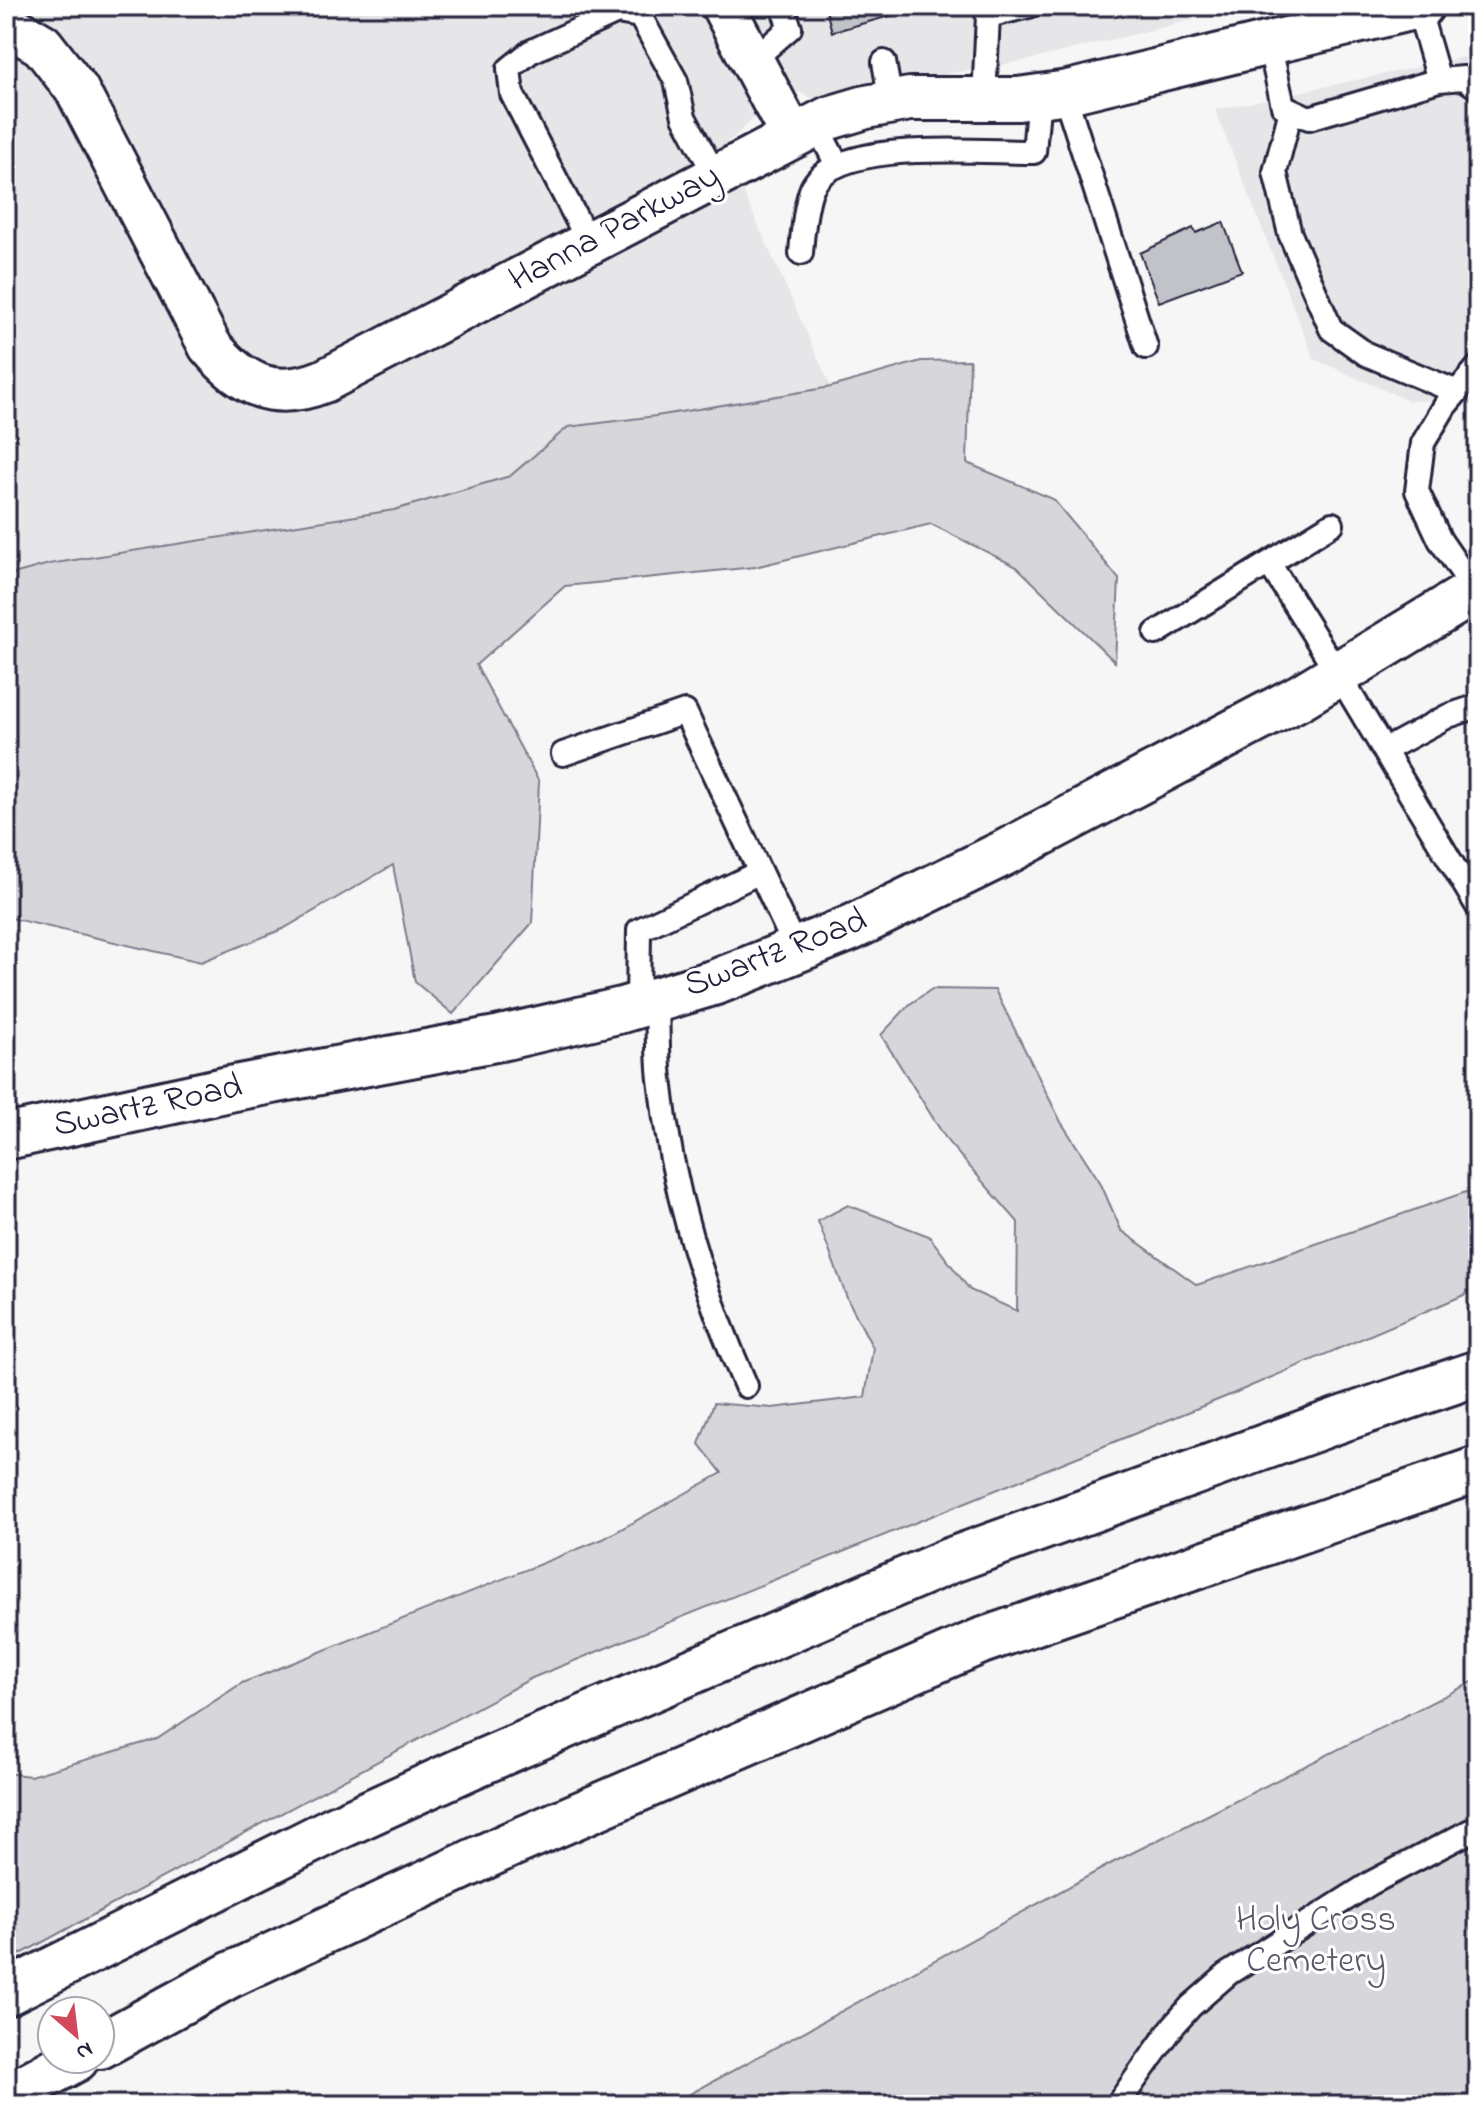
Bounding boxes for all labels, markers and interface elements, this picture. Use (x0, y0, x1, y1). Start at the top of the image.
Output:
street label: Hanna Parkway (500, 151, 730, 307)
street label: Swartz Road (677, 895, 875, 1013)
street label: Swartz Road (49, 1061, 247, 1153)
park label: Holy Cross Cemetery (1236, 1895, 1396, 1989)
north arrow (36, 1995, 116, 2075)
text: N (70, 2032, 98, 2068)

